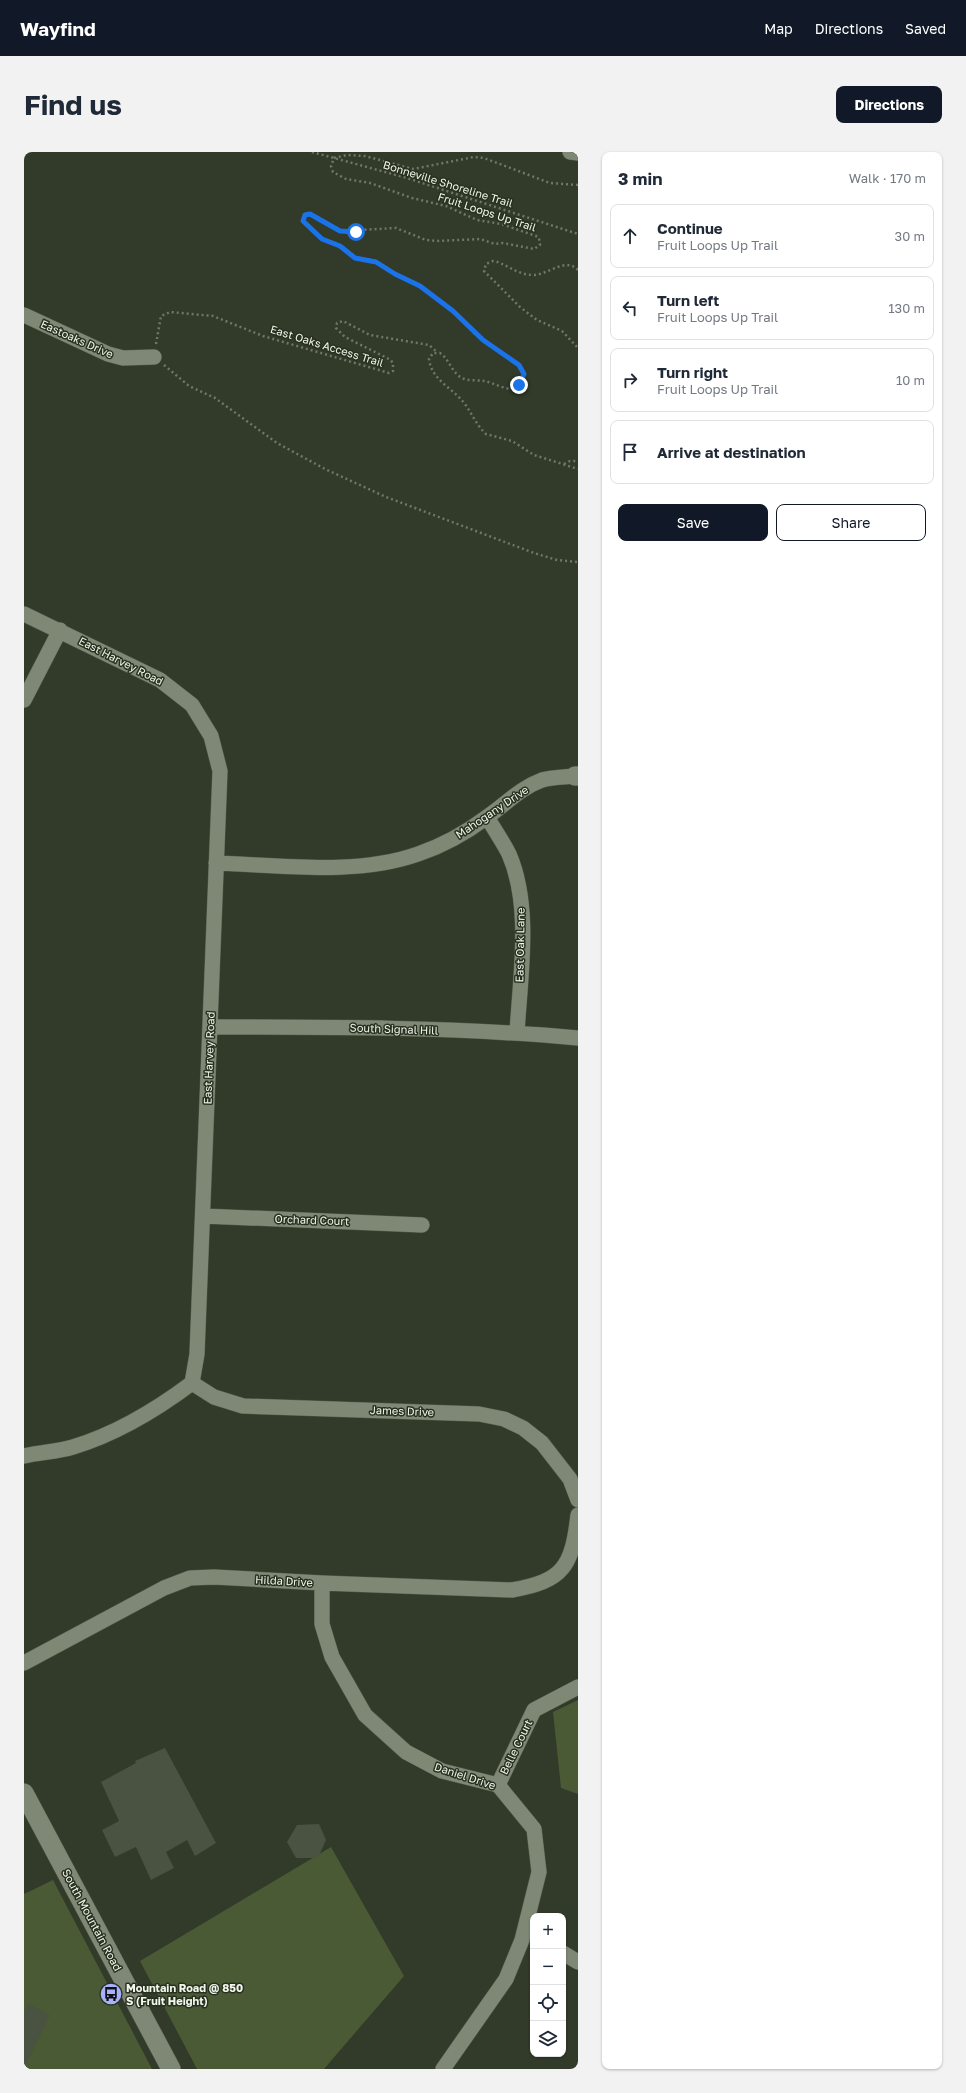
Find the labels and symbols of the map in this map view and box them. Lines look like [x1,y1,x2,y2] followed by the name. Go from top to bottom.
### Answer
[382,158,515,210] street label: Bonneville Shoreline Trail
[436,190,538,234] street label: Fruit Loops Up Trail
[347,223,365,241] route start
[39,317,115,360] street label: Eastoaks Drive
[269,322,386,369] street label: East Oaks Access Trail
[510,376,528,394] route end
[77,634,166,687] street label: East Harvey Road
[453,783,530,841] street label: Mahogany Drive
[512,907,527,983] street label: East Oak Lane
[200,1011,217,1105] street label: East Harvey Road
[350,1020,439,1037] street label: South Signal Hill
[274,1212,350,1227] street label: Orchard Court
[370,1403,434,1418] street label: James Drive
[255,1572,313,1589] street label: Hilda Drive
[497,1717,534,1776] street label: Belle Court
[433,1760,497,1792] street label: Daniel Drive
[60,1867,125,1973] street label: South Mountain Road
[98,1981,124,2007] bus stop icon: Mountain Road @ 850 S (Fruit Height)
[126,1981,243,2007] place label: Mountain Road @ 850 S (Fruit Height)

